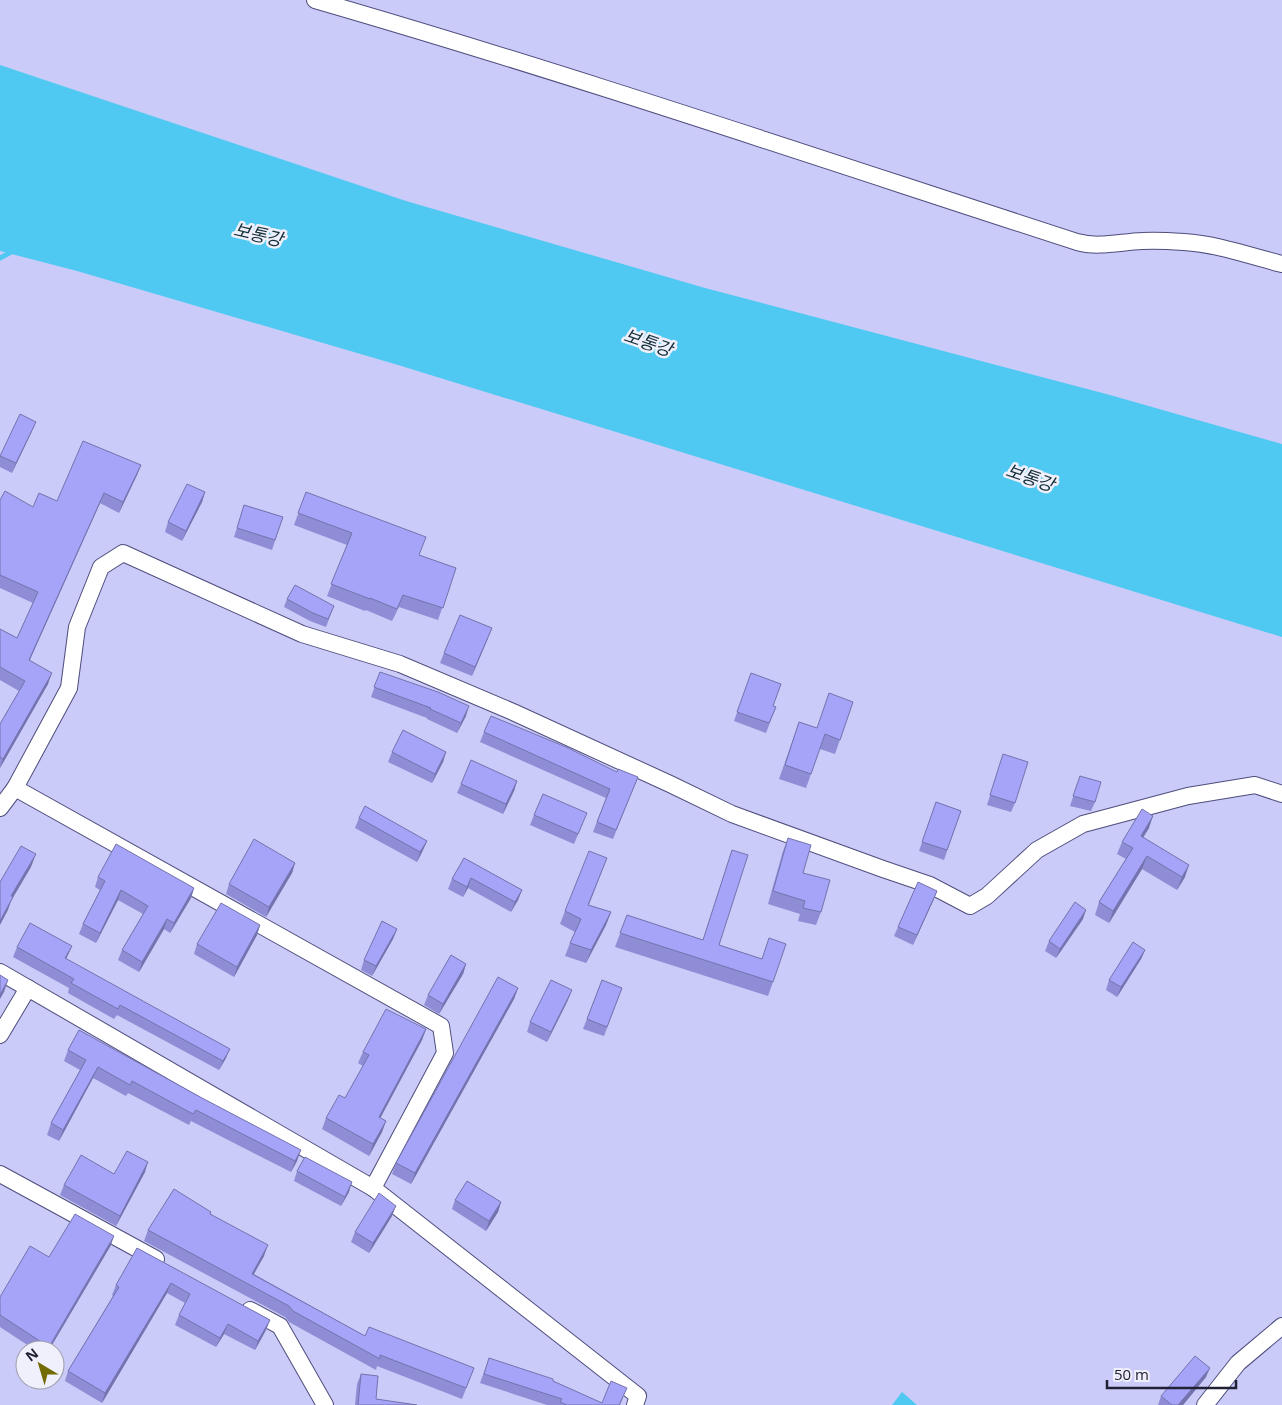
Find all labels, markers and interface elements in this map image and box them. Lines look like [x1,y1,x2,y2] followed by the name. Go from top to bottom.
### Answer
[231,217,288,252] water label: 보통강
[621,323,678,362] water label: 보통강
[1003,458,1060,497] water label: 보통강
[15,1340,65,1390] north arrow
[21,1343,42,1365] text: N
[1107,1358,1236,1390] scale bar
[1114,1364,1149,1384] text: 50 m

